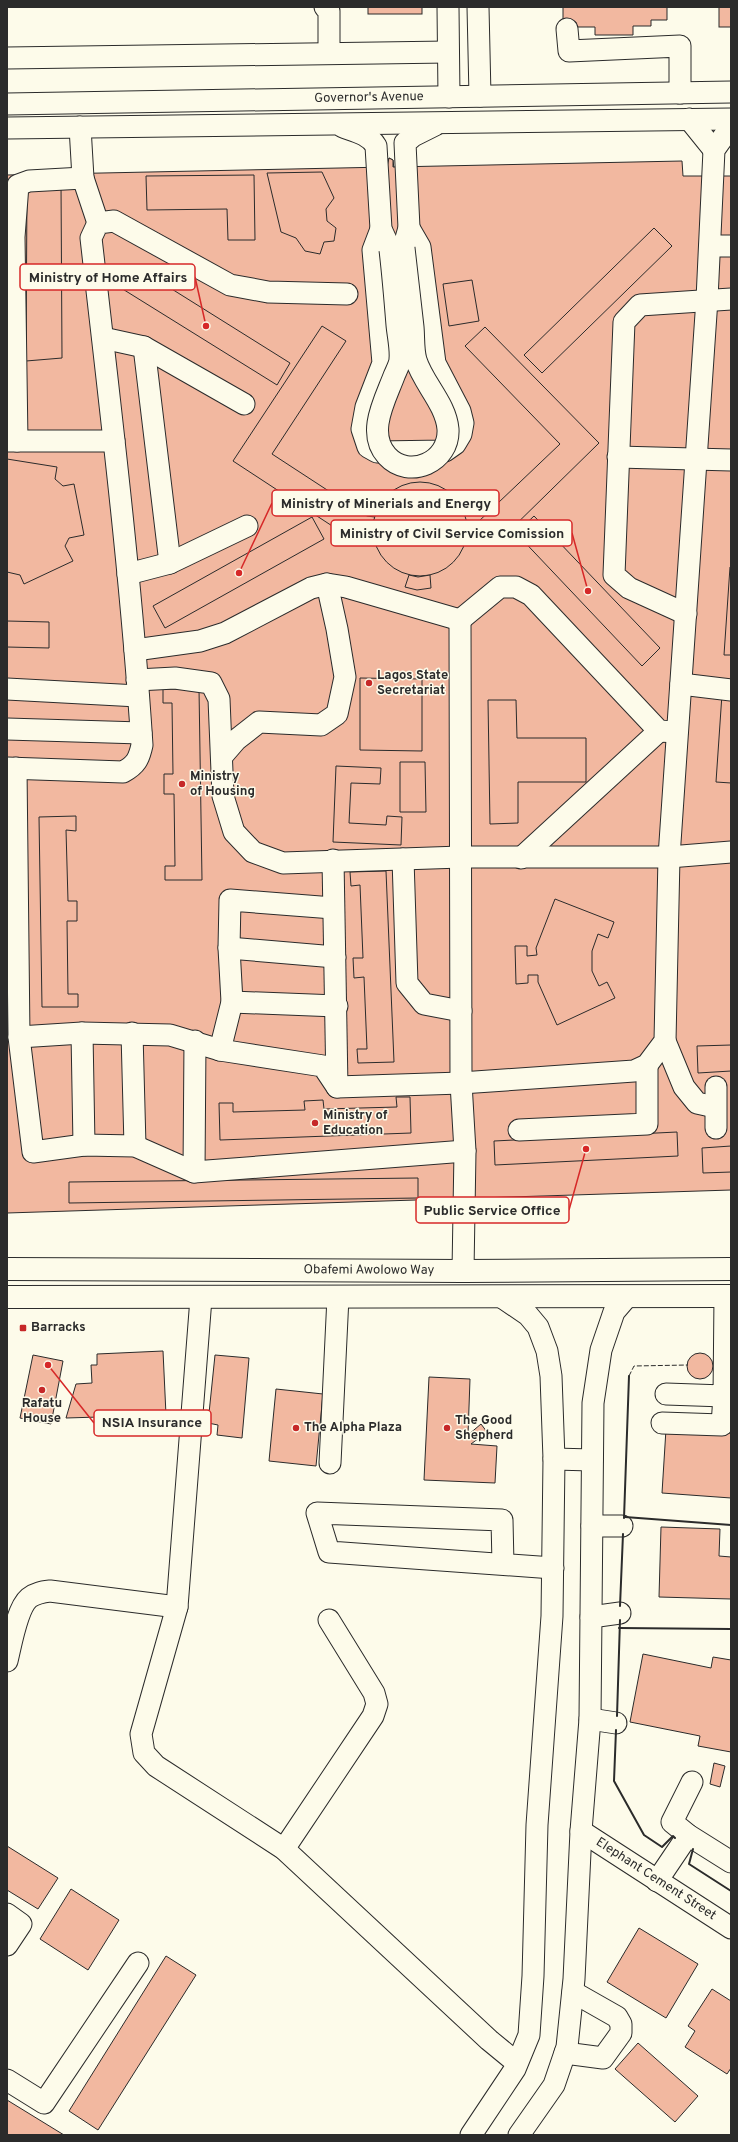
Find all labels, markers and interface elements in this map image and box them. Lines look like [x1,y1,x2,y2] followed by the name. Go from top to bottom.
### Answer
[314,89,424,107] street label: Governor's Avenue
[20,264,195,290] callout: Ministry of Home Affairs
[29,270,187,287] text: Ministry of Home Affairs
[272,490,499,516] callout: Ministry of Minerials and Energy
[281,496,491,513] text: Ministry of Minerials and Energy
[331,520,572,546] callout: Ministry of Civil Service Comission
[340,526,564,543] text: Ministry of Civil Service Comission
[377,668,448,699] place label: Lagos State Secretariat
[364,678,374,688] marker: Lagos State Secretariat
[190,769,255,800] place label: Ministry of Housing
[177,779,187,789] marker: Ministry of Housing
[323,1108,388,1139] place label: Ministry of Education
[310,1118,320,1128] marker: Ministry of Education
[416,1197,569,1223] callout: Public Service Office
[424,1203,561,1220] text: Public Service Office
[304,1262,435,1279] street label: Obafemi Awolowo Way
[31,1320,86,1336] place label: Barracks
[18,1323,28,1333] marker: Barracks
[37,1385,47,1395] marker: Rafatu House
[22,1396,62,1427] place label: Rafatu House
[94,1410,211,1436] callout: NSIA Insurance
[455,1413,513,1444] place label: The Good Shepherd
[102,1415,202,1432] text: NSIA Insurance
[304,1420,402,1436] place label: The Alpha Plaza
[291,1423,301,1433] marker: The Alpha Plaza
[442,1423,452,1433] marker: The Good Shepherd
[593,1835,719,1924] street label: Elephant Cement Street

